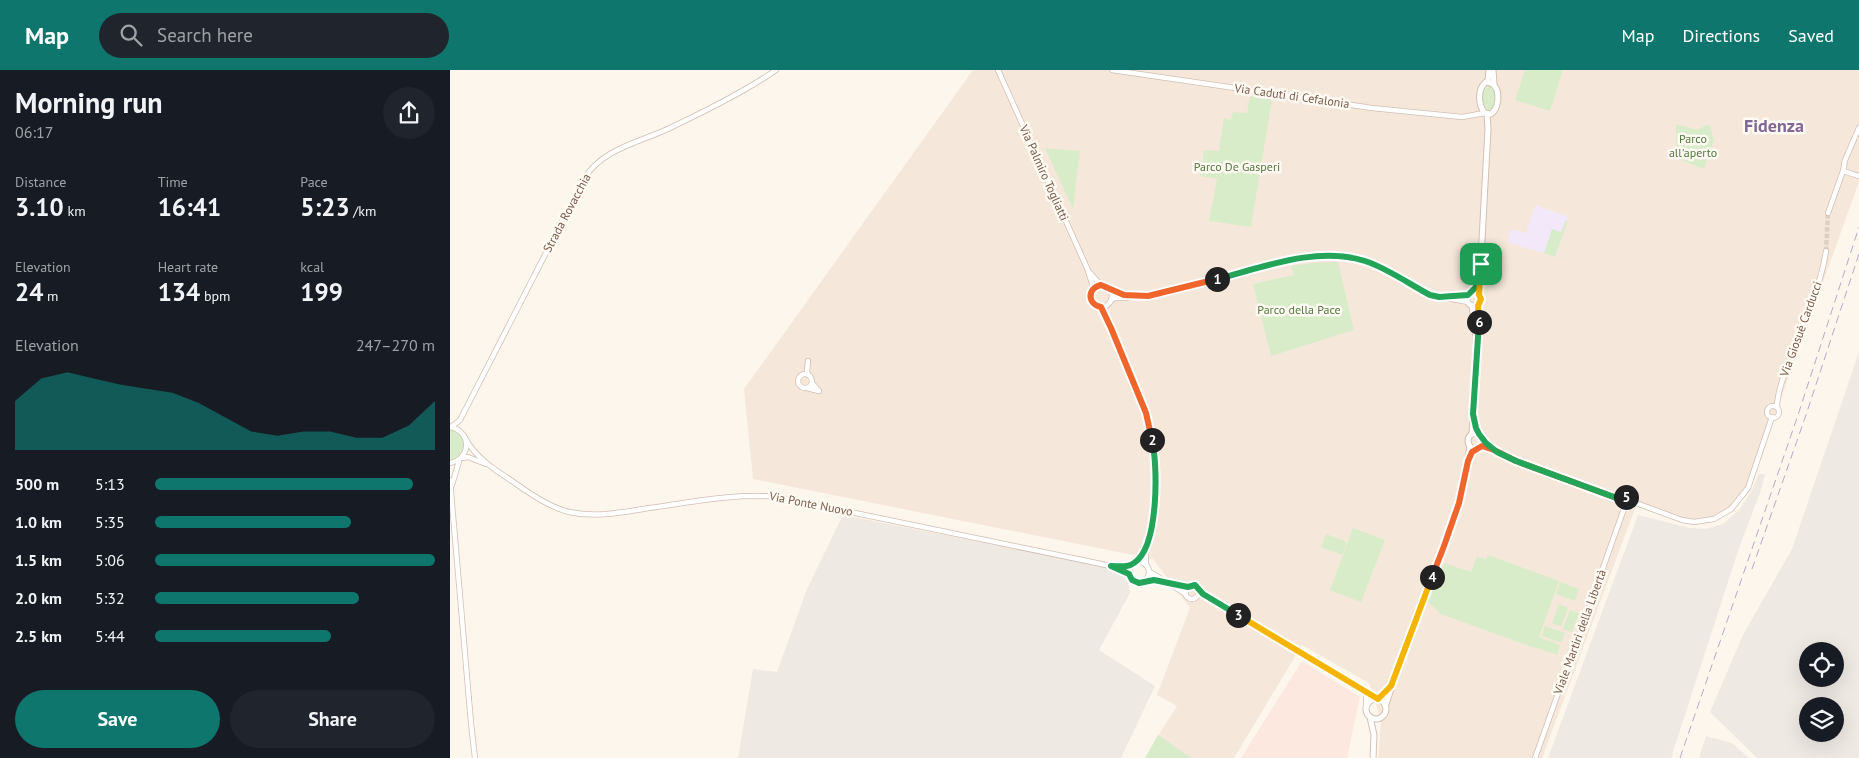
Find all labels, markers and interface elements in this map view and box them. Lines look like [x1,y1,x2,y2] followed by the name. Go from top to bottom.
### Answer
[99,13,449,58] search box
[25,20,69,51] text: Map
[117,21,145,49] icon: search
[157,23,253,47] text: Search here
[1622,24,1654,47] text: Map
[1682,24,1760,47] text: Directions
[1788,24,1834,47] text: Saved
[1233,80,1351,111] street label: Via Caduti di Cefalonia
[15,84,163,121] text: Morning run
[383,87,435,139] button: share
[1744,114,1804,137] district label: Fidenza
[15,122,53,142] text: 06:17
[1016,122,1072,223] street label: Via Palmiro Togliatti
[1669,131,1717,160] park label: Parco all'aperto
[1194,159,1280,174] park label: Parco De Gasperi
[540,171,594,255] street label: Strada Rovacchia
[15,173,66,191] text: Distance
[158,173,188,191] text: Time
[300,173,328,191] text: Pace
[15,191,64,223] text: 3.10
[158,191,221,223] text: 16:41
[300,191,350,223] text: 5:23
[64,202,86,220] text: km
[350,202,376,220] text: /km
[1460,243,1502,285] pin
[1467,250,1495,278] icon: arrive
[15,258,71,276] text: Elevation
[158,258,218,276] text: Heart rate
[300,258,324,276] text: kcal
[1204,266,1230,292] pin: 1
[1214,270,1221,288] text: 1
[15,276,43,308] text: 24
[158,276,200,308] text: 134
[300,276,343,308] text: 199
[1776,279,1825,379] street label: Via Giosuè Carducci
[43,287,58,305] text: m
[200,287,230,305] text: bpm
[1257,302,1341,317] park label: Parco della Pace
[1466,310,1492,334] pin: 6
[1476,313,1483,331] text: 6
[15,335,79,355] text: Elevation
[356,335,435,355] text: 247–270 m
[1140,428,1164,452] pin: 2
[1149,431,1156,449] text: 2
[15,474,59,494] text: 500 m
[95,474,125,494] text: 5:13
[1614,484,1638,510] pin: 5
[767,488,854,519] street label: Via Ponte Nuovo
[1623,488,1630,506] text: 5
[15,512,62,532] text: 1.0 km
[95,512,125,532] text: 5:35
[15,550,62,570] text: 1.5 km
[95,550,125,570] text: 5:06
[1420,564,1444,590] pin: 4
[1550,567,1609,697] street label: Viale Martiri della Libertà
[1429,568,1436,586] text: 4
[15,588,62,608] text: 2.0 km
[95,588,125,608] text: 5:32
[1226,602,1250,628] pin: 3
[1235,606,1242,624] text: 3
[15,626,62,646] text: 2.5 km
[95,626,125,646] text: 5:44
[1799,642,1844,742] map controls
[1799,642,1844,687] button: locate
[15,690,220,748] button: Save
[230,690,435,748] button: Share
[1799,697,1844,742] button: layers

